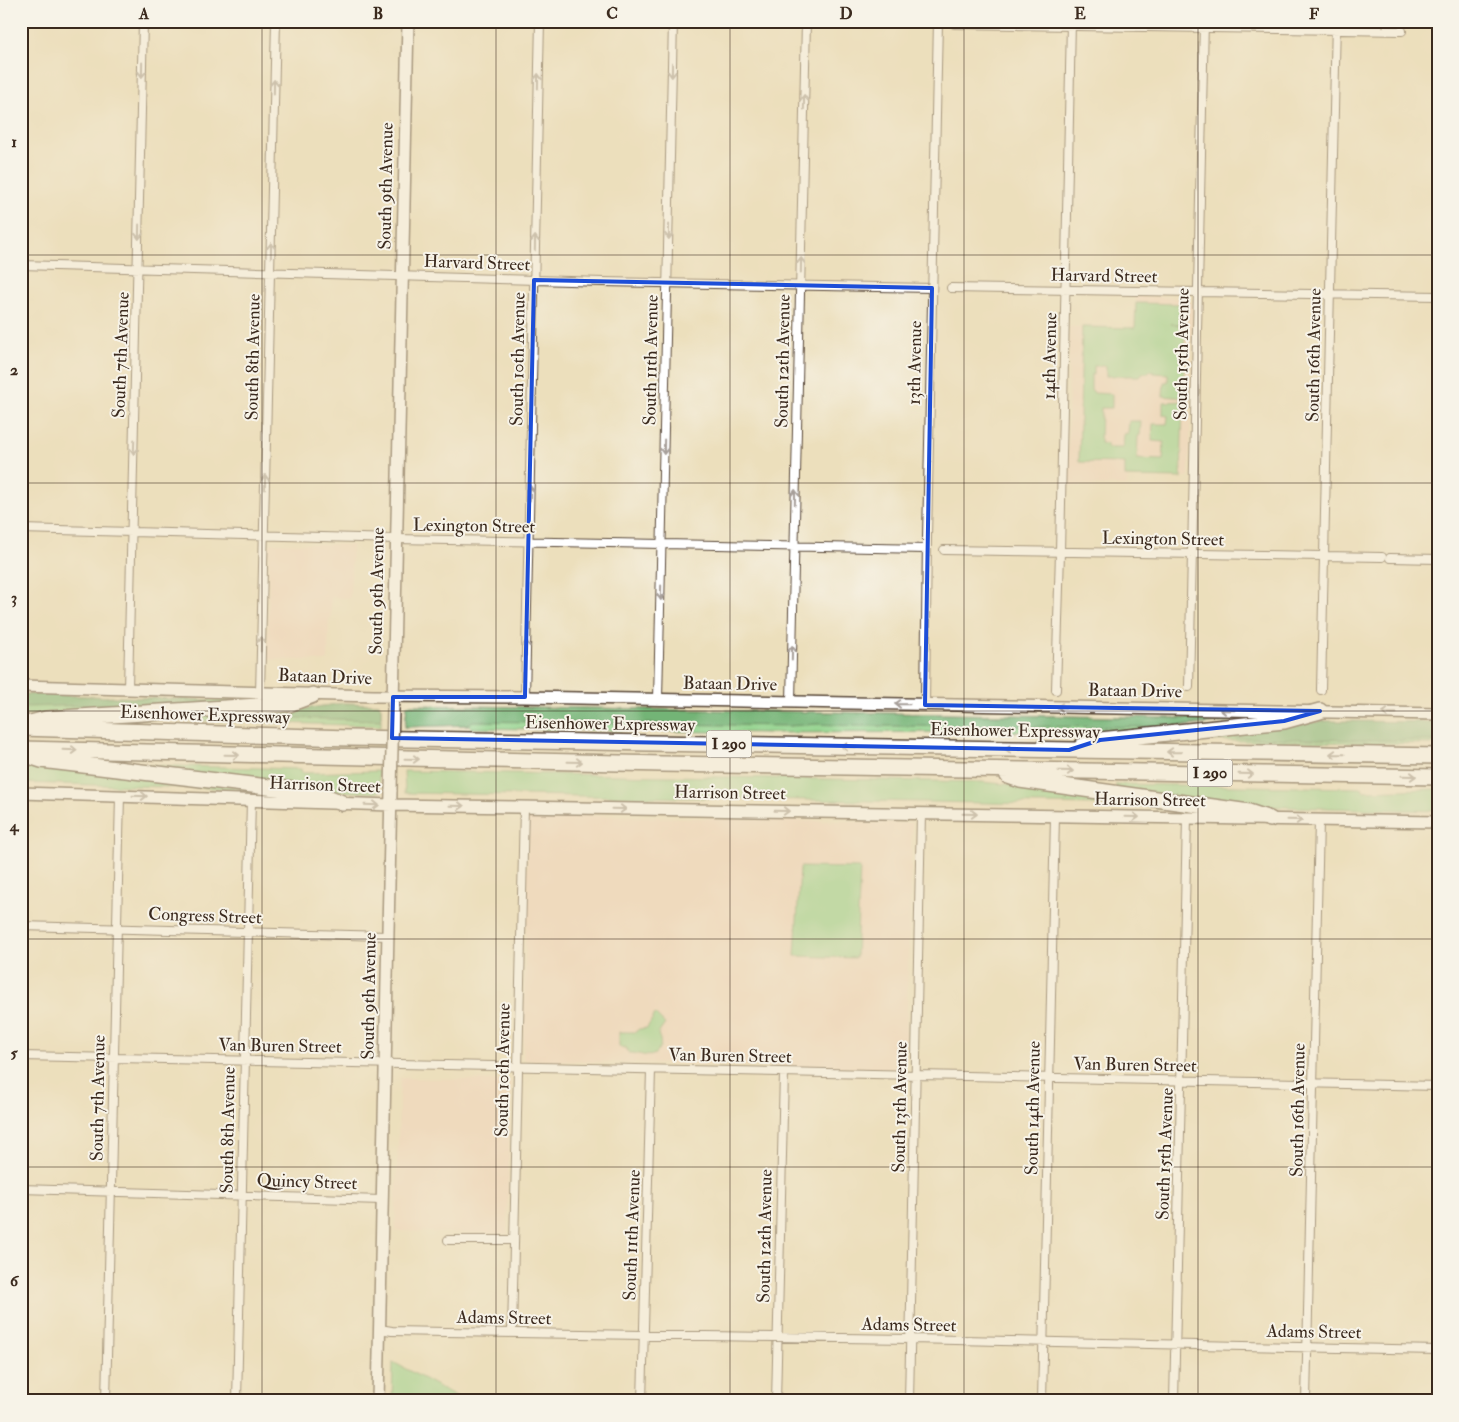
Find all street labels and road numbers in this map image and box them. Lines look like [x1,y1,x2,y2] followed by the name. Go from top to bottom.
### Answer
[373,122,399,250] street label: South 9th Avenue
[423,250,531,276] street label: Harvard Street
[1050,264,1158,288] street label: Harvard Street
[1169,287,1195,420] street label: South 15th Avenue
[1301,288,1327,422] street label: South 16th Avenue
[107,291,135,419] street label: South 7th Avenue
[505,291,531,426] street label: South 10th Avenue
[240,293,266,421] street label: South 8th Avenue
[770,293,796,428] street label: South 12th Avenue
[638,294,664,426] street label: South 11th Avenue
[1038,312,1062,400] street label: 14th Avenue
[903,320,927,405] street label: 13th Avenue
[413,513,536,539] street label: Lexington Street
[1102,526,1225,552] street label: Lexington Street
[364,527,390,655] street label: South 9th Avenue
[278,664,373,690] street label: Bataan Drive
[683,672,778,696] street label: Bataan Drive
[1088,679,1183,703] street label: Bataan Drive
[119,701,292,730] street label: Eisenhower Expressway
[525,711,696,737] street label: Eisenhower Expressway
[930,718,1101,744] street label: Eisenhower Expressway
[706,731,752,758] road number: I 290
[1188,760,1232,786] road number: I 290
[269,772,381,798] street label: Harrison Street
[674,781,786,805] street label: Harrison Street
[1094,788,1206,812] street label: Harrison Street
[148,903,262,929] street label: Congress Street
[356,932,382,1060] street label: South 9th Avenue
[490,1002,516,1137] street label: South 10th Avenue
[218,1033,342,1059] street label: Van Buren Street
[85,1034,111,1161] street label: South 7th Avenue
[1020,1040,1046,1175] street label: South 14th Avenue
[887,1041,913,1173] street label: South 13th Avenue
[668,1043,792,1069] street label: Van Buren Street
[1285,1043,1311,1177] street label: South 16th Avenue
[1073,1052,1197,1078] street label: Van Buren Street
[215,1066,241,1194] street label: South 8th Avenue
[1151,1087,1179,1221] street label: South 15th Avenue
[752,1168,778,1303] street label: South 12th Avenue
[256,1169,358,1195] street label: Quincy Street
[618,1169,646,1301] street label: South 11th Avenue
[455,1306,552,1330] street label: Adams Street
[860,1313,957,1337] street label: Adams Street
[1265,1320,1362,1344] street label: Adams Street

